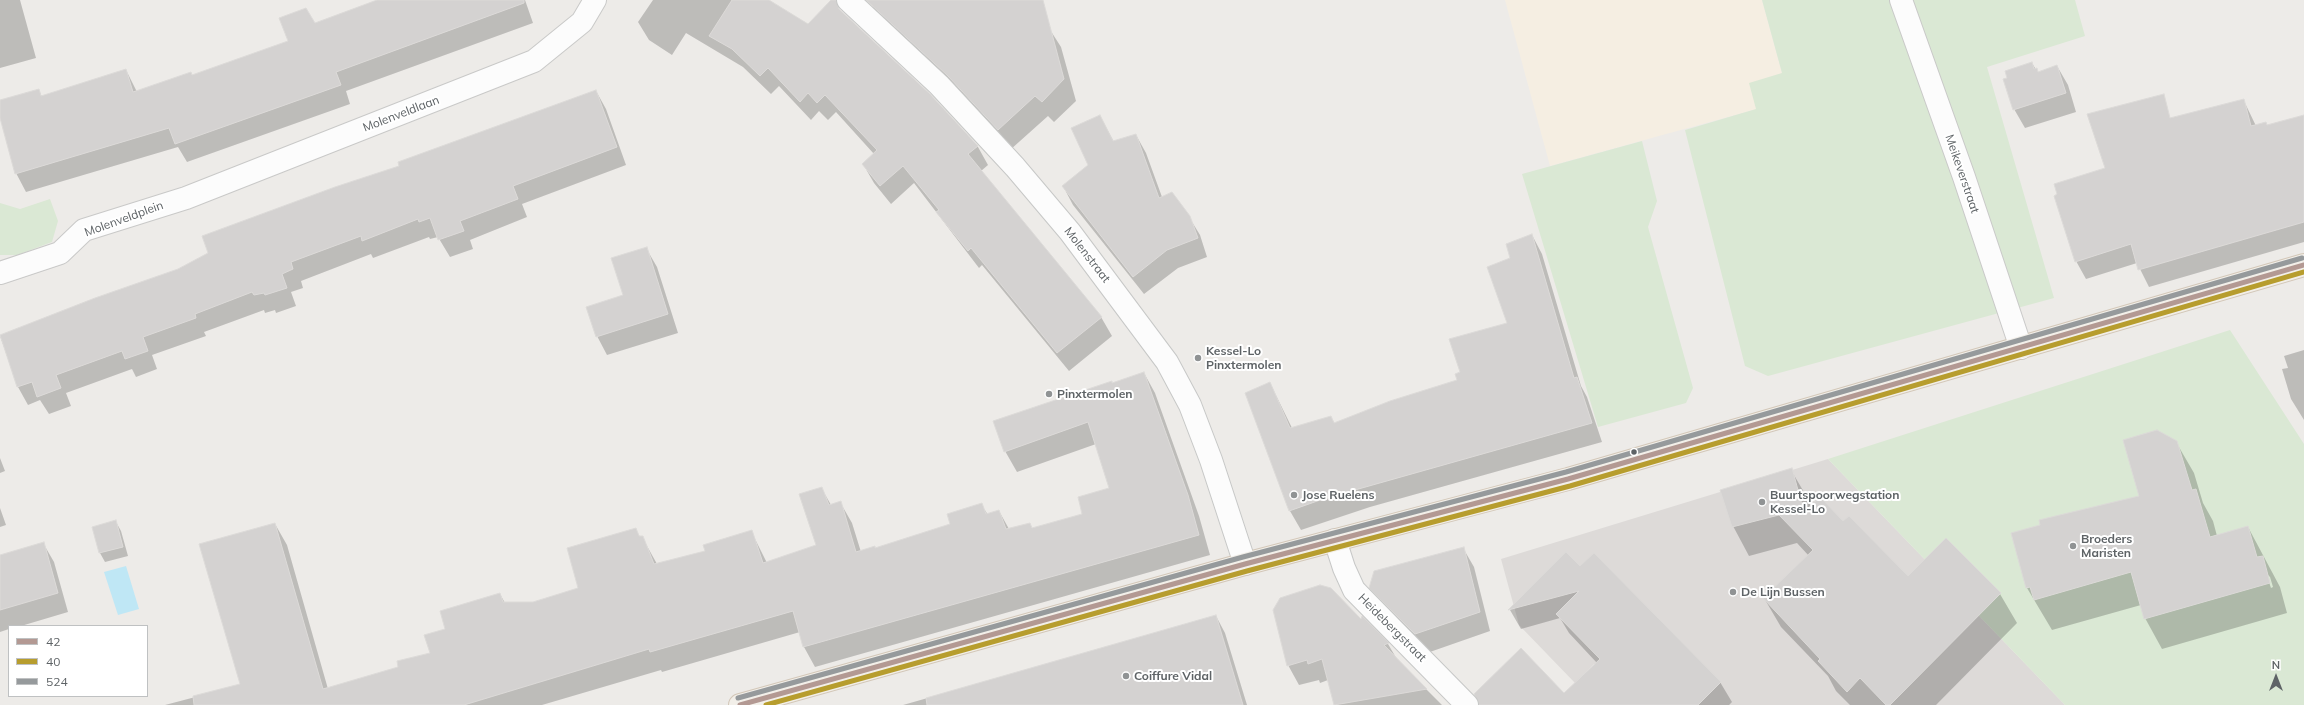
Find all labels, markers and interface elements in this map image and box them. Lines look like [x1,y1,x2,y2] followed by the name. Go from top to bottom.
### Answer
[361,93,441,135] street label: Molenveldlaan
[1942,133,1982,215] street label: Meikeverstraat
[83,198,165,240] street label: Molenveldplein
[1061,224,1113,286] street label: Molenstraat
[1206,344,1282,372] place label: Kessel-Lo Pinxtermolen
[1193,353,1203,363] marker: Kessel-Lo Pinxtermolen
[1057,387,1133,401] place label: Pinxtermolen
[1044,389,1054,399] marker: Pinxtermolen
[1629,447,1639,457] unlabelled marker
[1302,488,1374,502] place label: Jose Ruelens
[1770,488,1899,516] place label: Buurtspoorwegstation Kessel-Lo
[1289,490,1299,500] marker: Jose Ruelens
[1757,497,1767,507] marker: Buurtspoorwegstation Kessel-Lo
[2081,532,2132,560] place label: Broeders Maristen
[2068,541,2078,551] marker: Broeders Maristen
[1741,585,1825,599] place label: De Lijn Bussen
[1728,587,1738,597] marker: De Lijn Bussen
[1355,591,1429,665] street label: Heidebergstraat
[8,625,148,697] legend
[46,634,60,649] text: 42
[46,654,60,669] text: 40
[2256,657,2296,697] north arrow
[2272,658,2280,672] text: N
[1134,669,1212,683] place label: Coiffure Vidal
[1121,671,1131,681] marker: Coiffure Vidal
[46,674,68,689] text: 524

